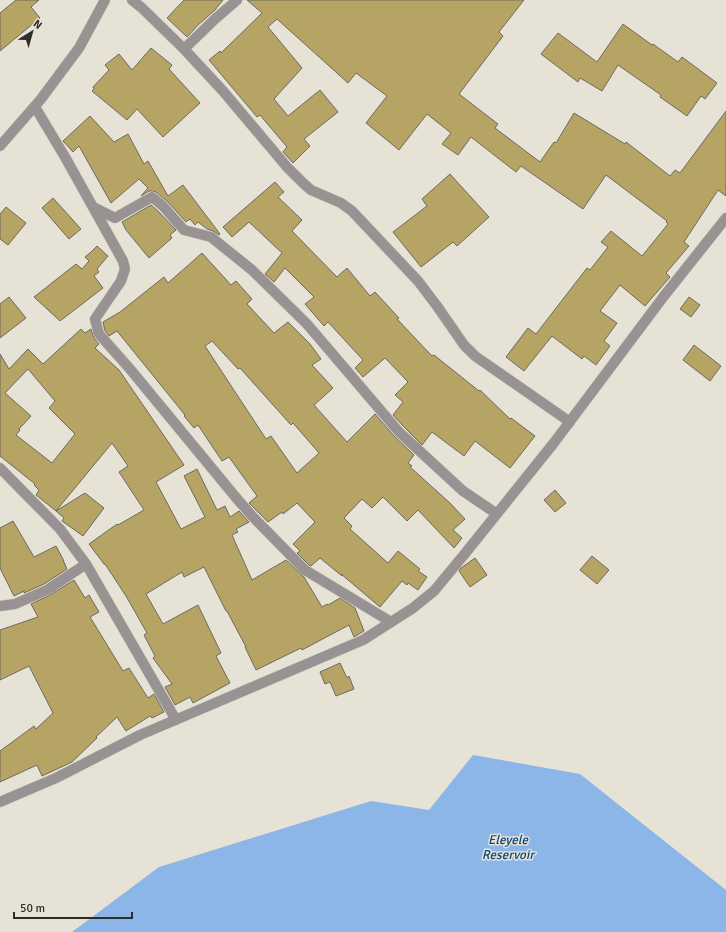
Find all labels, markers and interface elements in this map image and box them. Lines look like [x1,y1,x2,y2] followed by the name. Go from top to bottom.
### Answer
[12,12,52,52] north arrow
[31,17,45,32] text: N
[482,832,536,863] water label: Eleyele Reservoir
[14,894,132,920] scale bar
[20,901,45,916] text: 50 m

